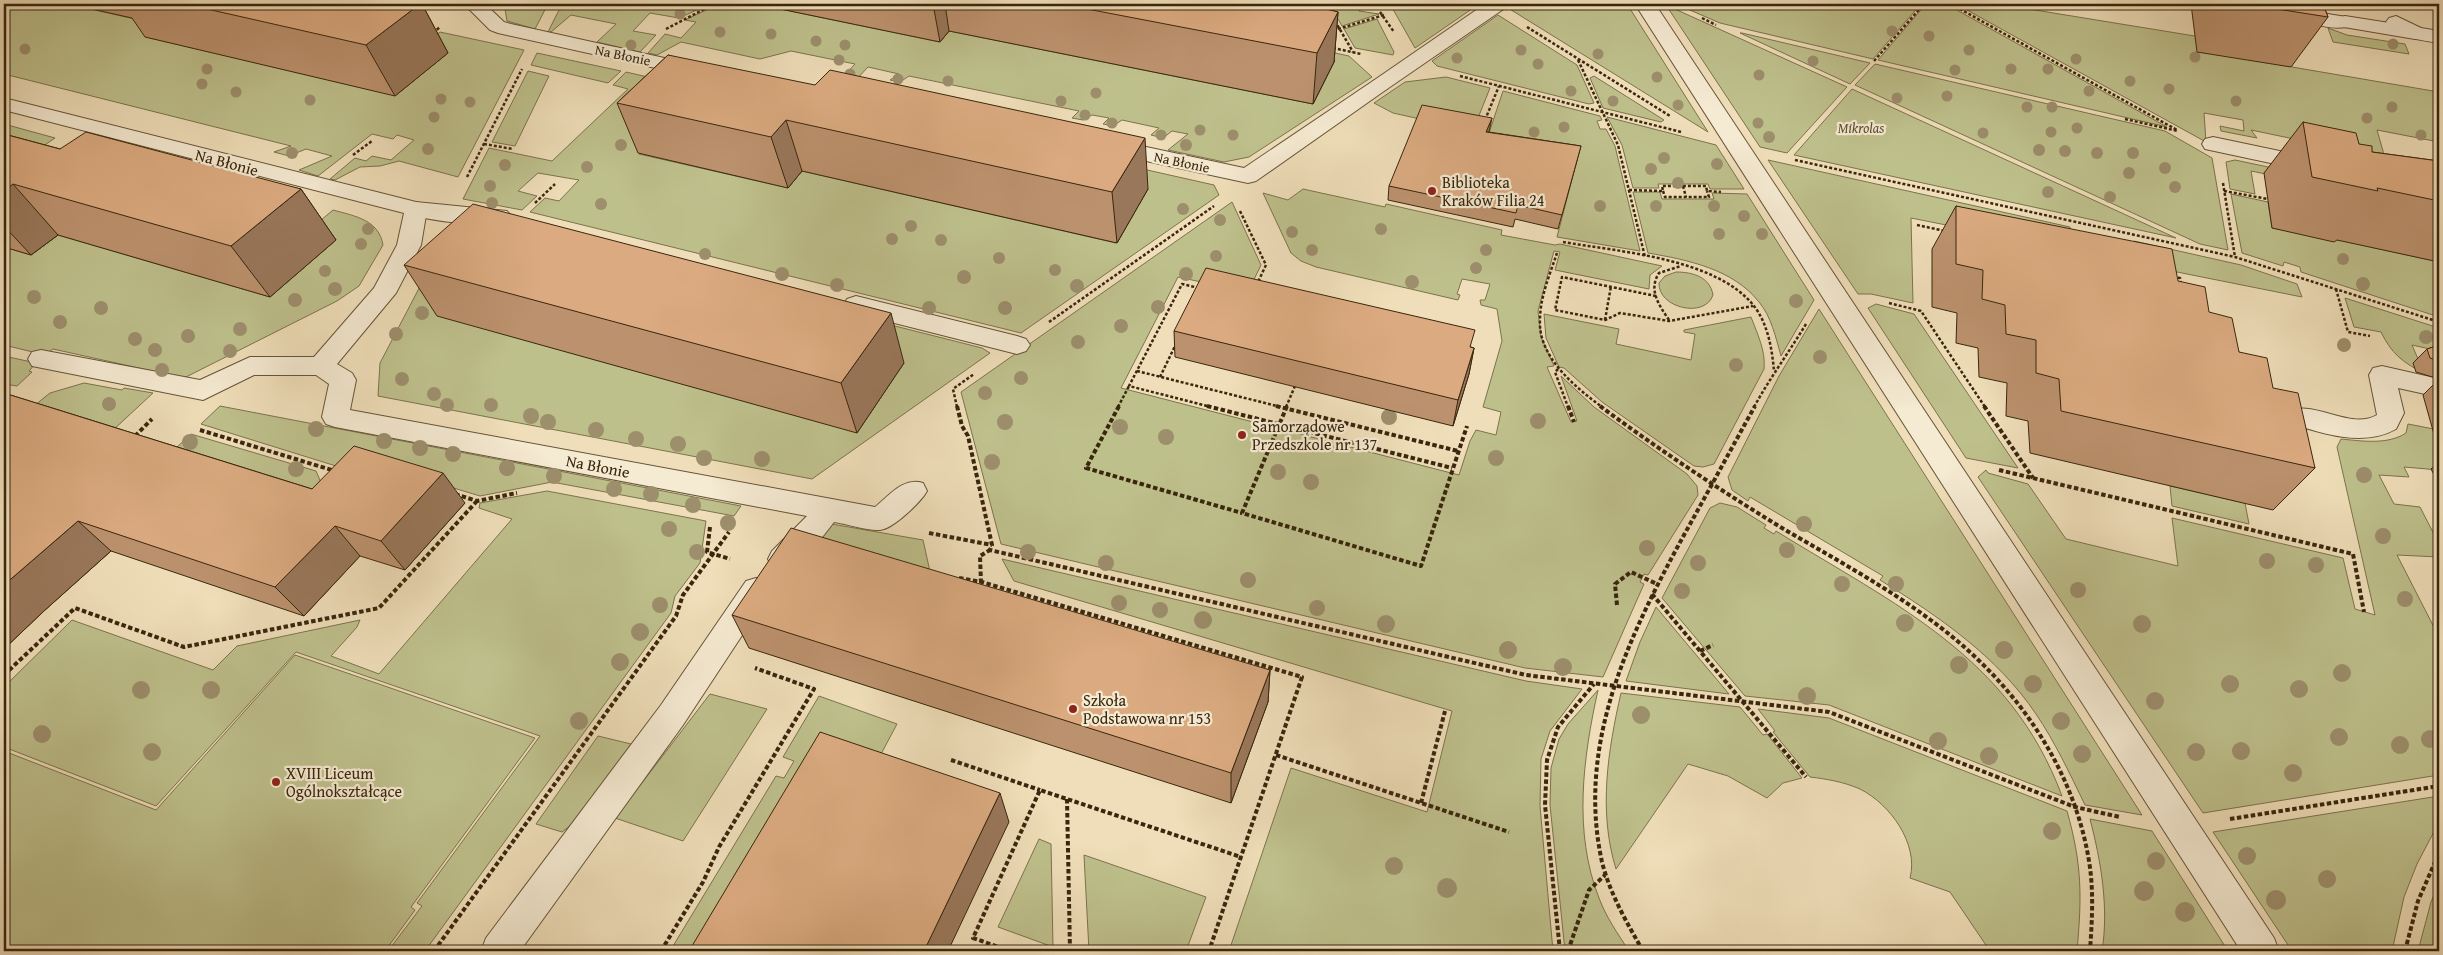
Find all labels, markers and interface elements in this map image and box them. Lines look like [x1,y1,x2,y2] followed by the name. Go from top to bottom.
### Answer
[593,39,653,71] street label: Na Błonie
[1838,118,1884,138] park label: Mikrolas
[193,142,261,182] street label: Na Błonie
[1152,146,1212,178] street label: Na Błonie
[1442,170,1545,212] place label: Biblioteka Kraków Filia 24
[1426,185,1438,197] marker: Biblioteka Kraków Filia 24
[1252,414,1378,456] place label: Samorządowe Przedszkole nr 137
[1236,429,1248,441] marker: Samorządowe Przedszkole nr 137
[564,448,632,484] street label: Na Błonie
[1083,688,1211,730] place label: Szkoła Podstawowa nr 153
[1067,703,1079,715] marker: Szkoła Podstawowa nr 153
[286,761,402,803] place label: XVIII Liceum Ogólnokształcące
[270,776,282,788] marker: XVIII Liceum Ogólnokształcące

